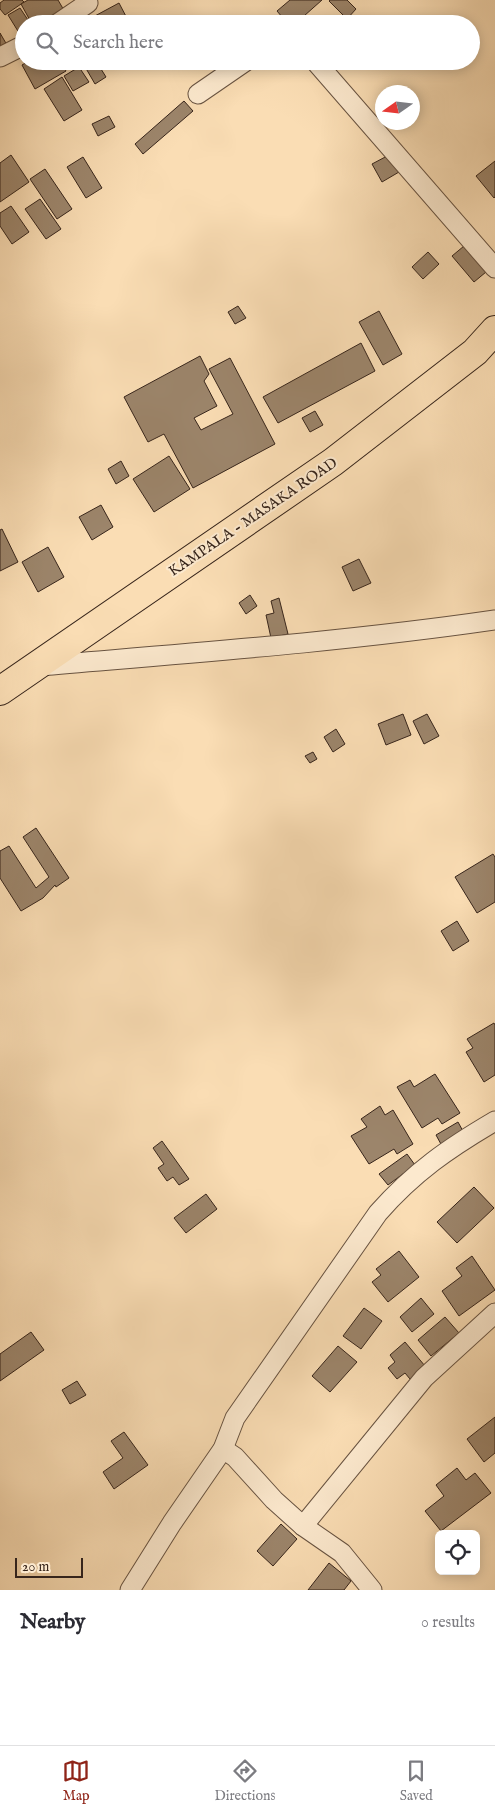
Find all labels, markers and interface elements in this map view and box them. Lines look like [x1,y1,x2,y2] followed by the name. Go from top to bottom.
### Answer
[15,15,480,70] search box
[33,29,61,57] icon: search
[73,31,164,55] text: Search here
[375,85,420,130] north arrow
[165,453,341,581] street label: KAMPALA - MASAKA ROAD
[435,1530,480,1575] map controls
[435,1530,480,1575] button: locate
[15,1555,82,1578] scale bar
[22,1558,49,1576] text: 20 m
[20,1609,85,1636] text: Nearby
[421,1613,475,1633] text: 0 results
[62,1757,90,1805] tab: Map
[214,1757,275,1805] tab: Directions
[400,1757,433,1805] tab: Saved

